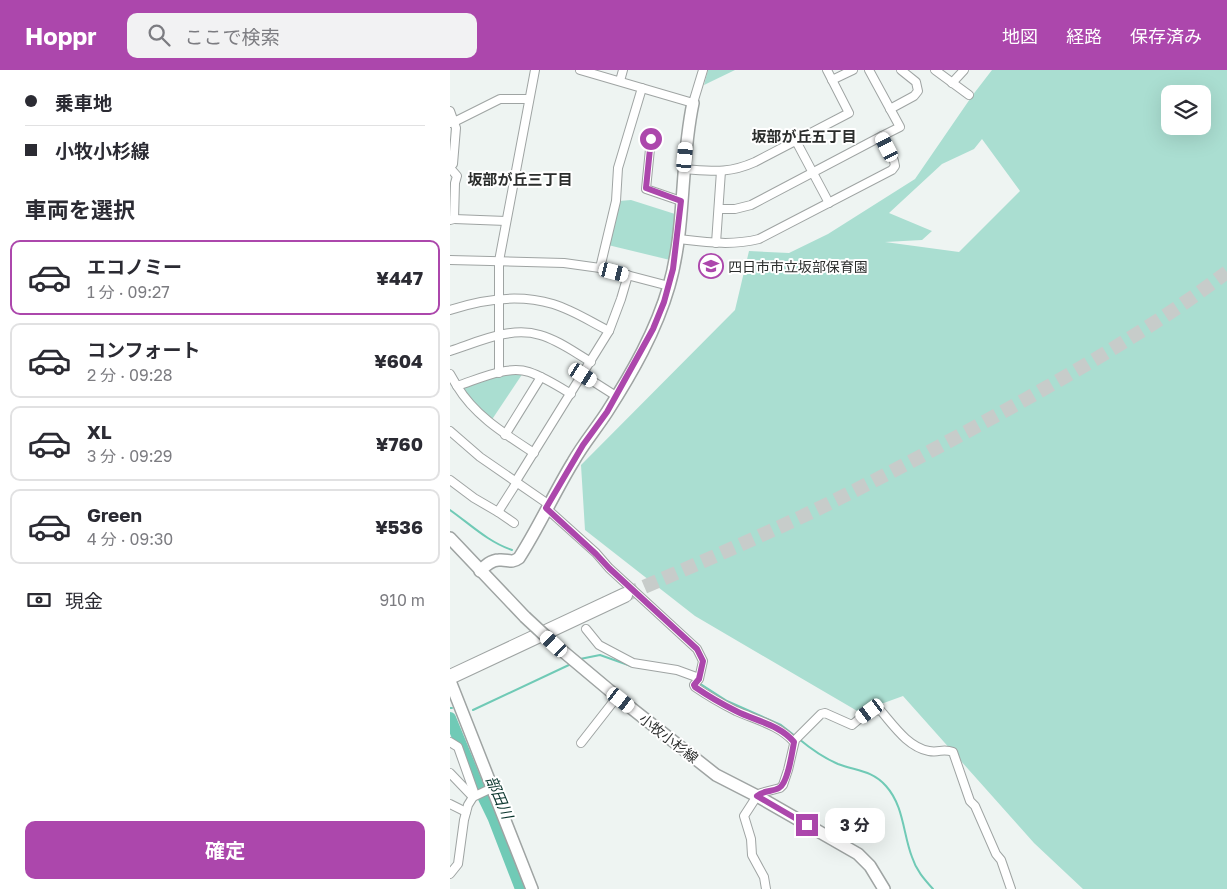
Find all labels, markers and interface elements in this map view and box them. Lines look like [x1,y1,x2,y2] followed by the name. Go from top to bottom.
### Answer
[127,13,477,58] search box
[25,21,97,50] text: Hoppr
[145,21,173,49] icon: search
[185,25,280,48] text: ここで検索
[1002,25,1038,47] text: 地図
[1066,25,1102,47] text: 経路
[1130,25,1202,47] text: 保存済み
[1161,85,1211,135] map controls
[1161,85,1211,135] button: layers
[55,91,112,114] text: 乗車地
[751,127,857,145] district label: 坂部が丘五丁目
[640,128,662,150] route start
[873,130,900,164] car
[55,139,150,162] text: 小牧小杉線
[676,141,693,173] car
[467,170,573,188] district label: 坂部が丘三丁目
[25,196,135,223] text: 車両を選択
[698,253,724,279] school or university icon: 四日市市立坂部保育園
[27,255,72,300] icon: car
[87,255,182,278] text: エコノミー
[728,258,868,275] place label: 四日市市立坂部保育園
[597,261,630,283] car
[376,266,423,289] text: ¥447
[87,282,170,302] text: 1 分 · 09:27
[27,338,72,383] icon: car
[87,338,200,361] text: コンフォート
[374,349,423,372] text: ¥604
[566,361,599,389] car
[87,365,173,385] text: 2 分 · 09:28
[87,420,112,443] text: XL
[27,421,72,466] icon: car
[376,432,423,455] text: ¥760
[87,446,173,466] text: 3 分 · 09:29
[87,503,142,526] text: Green
[27,504,72,549] icon: car
[375,515,423,538] text: ¥536
[87,529,173,549] text: 4 分 · 09:30
[25,586,53,614] icon: cash
[65,589,103,612] text: 現金
[379,590,425,610] text: 910 m
[537,628,570,660] car
[604,685,637,715] car
[853,696,886,726] car
[636,710,702,766] street label: 小牧小杉線
[483,773,518,823] water label: 部田川
[824,808,884,842] callout: 3 分
[796,814,818,836] route end
[840,815,870,835] text: 3 分
[25,821,425,879] button: 確定

